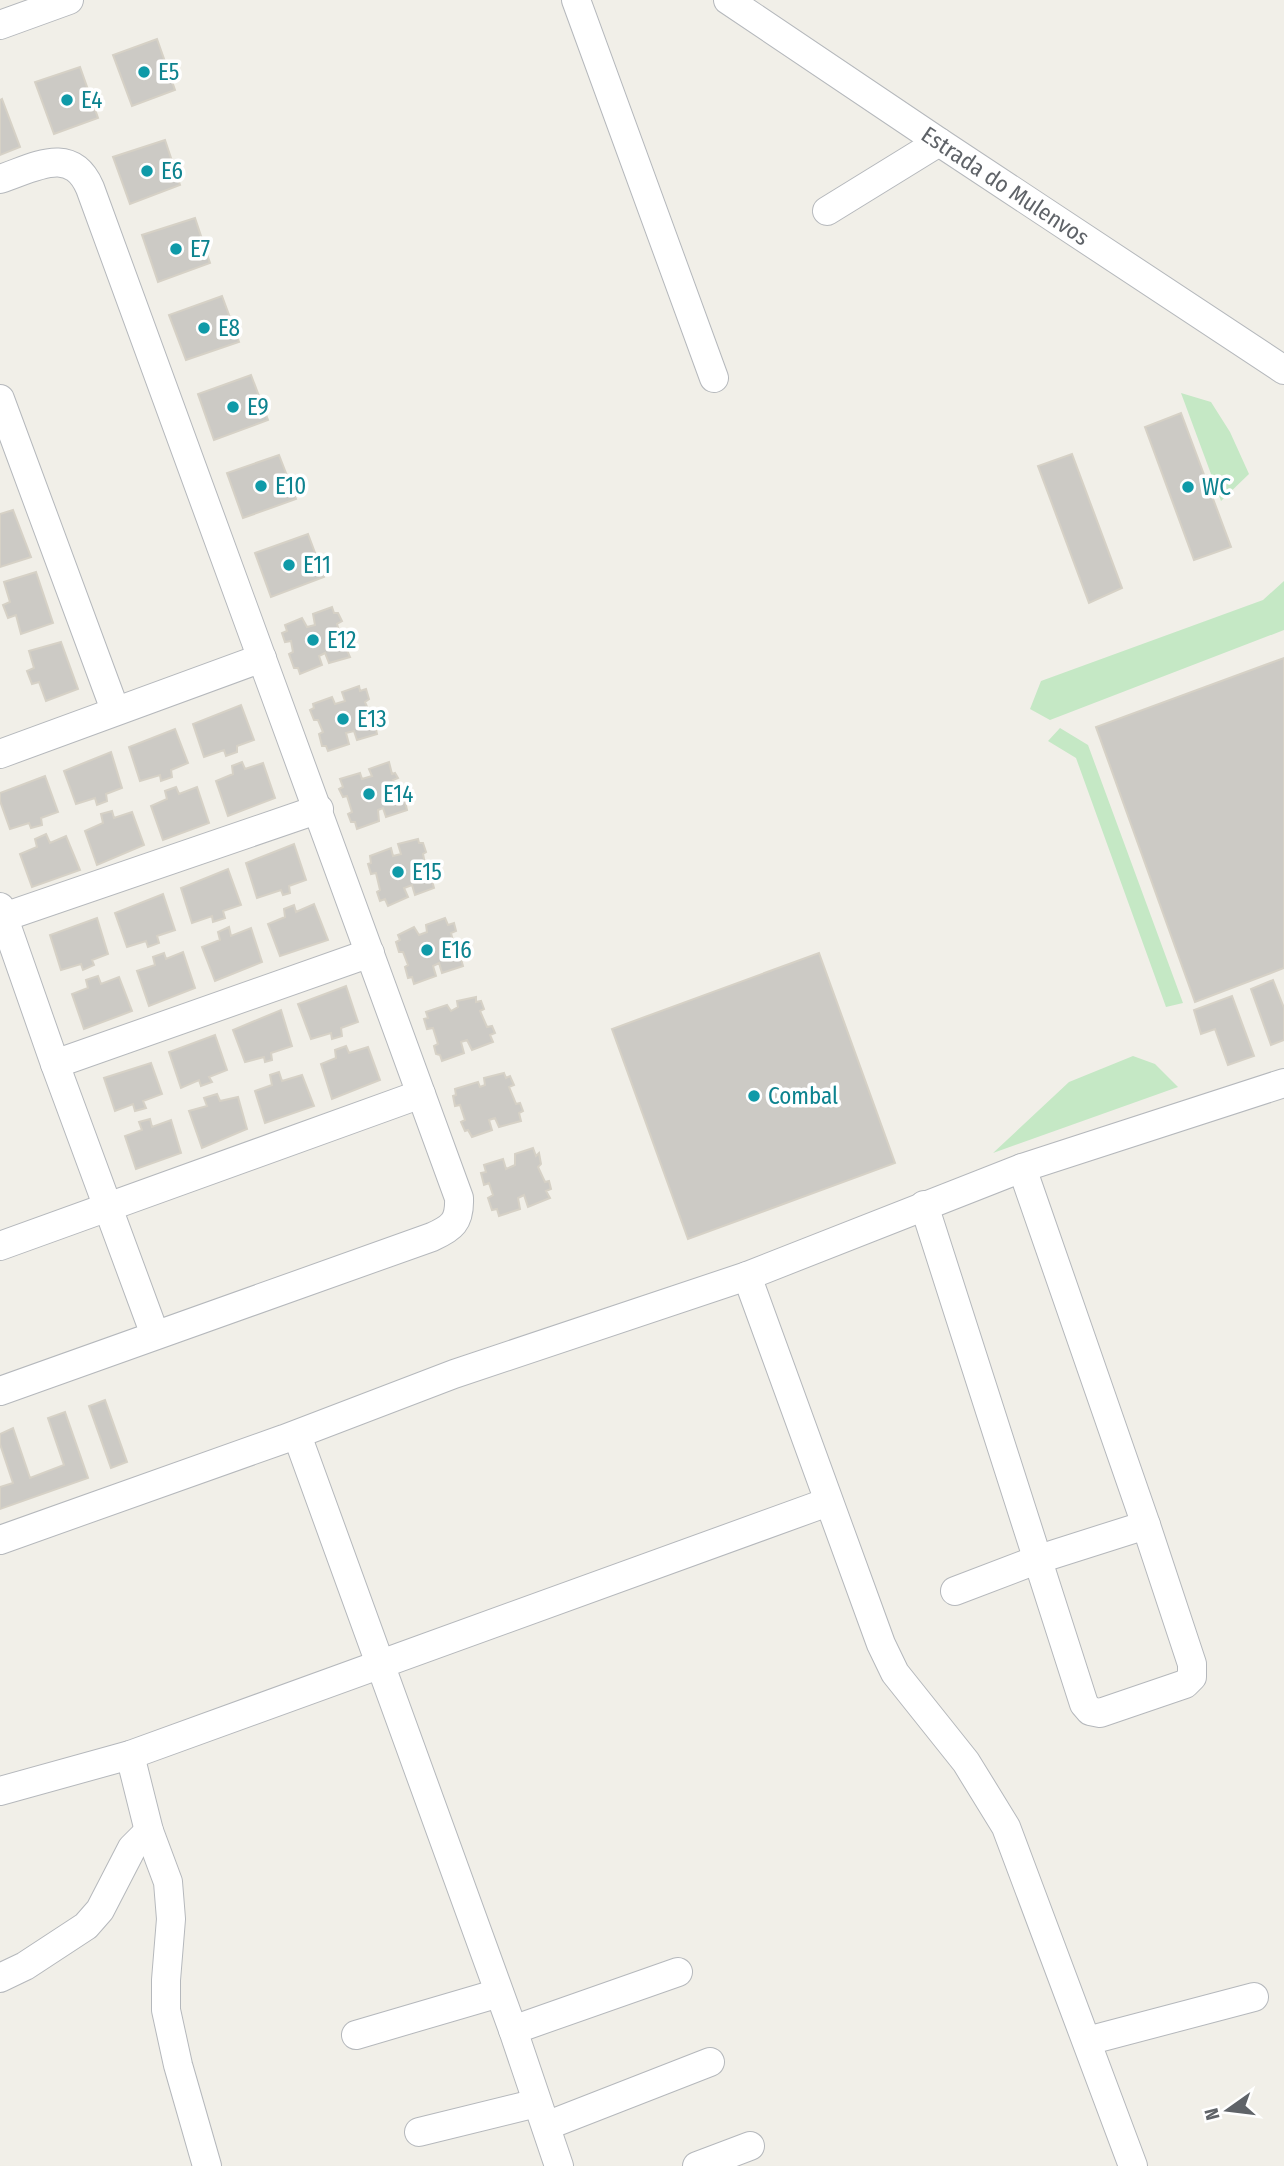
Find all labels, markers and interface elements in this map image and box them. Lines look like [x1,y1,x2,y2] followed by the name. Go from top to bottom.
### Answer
[158,58,179,86] place label: E5
[136,64,152,80] marker: E5
[81,86,102,114] place label: E4
[59,92,75,108] marker: E4
[916,120,1095,252] street label: Estrada do Mulenvos
[161,157,183,185] place label: E6
[139,163,155,179] marker: E6
[190,235,210,263] place label: E7
[168,241,184,257] marker: E7
[218,314,240,342] place label: E8
[196,320,212,336] marker: E8
[247,393,269,421] place label: E9
[225,399,241,415] marker: E9
[275,472,306,500] place label: E10
[1202,473,1231,501] place label: WC
[253,478,269,494] marker: E10
[1180,479,1196,495] marker: WC
[303,551,331,579] place label: E11
[281,557,297,573] marker: E11
[327,626,356,654] place label: E12
[305,632,321,648] marker: E12
[357,705,387,733] place label: E13
[335,711,351,727] marker: E13
[383,780,413,808] place label: E14
[361,786,377,802] marker: E14
[412,858,442,886] place label: E15
[390,864,406,880] marker: E15
[441,936,472,964] place label: E16
[419,942,435,958] marker: E16
[768,1082,838,1110] place label: Combal
[746,1088,762,1104] marker: Combal
[1193,2075,1263,2145] north arrow
[1199,2106,1225,2122] text: N

